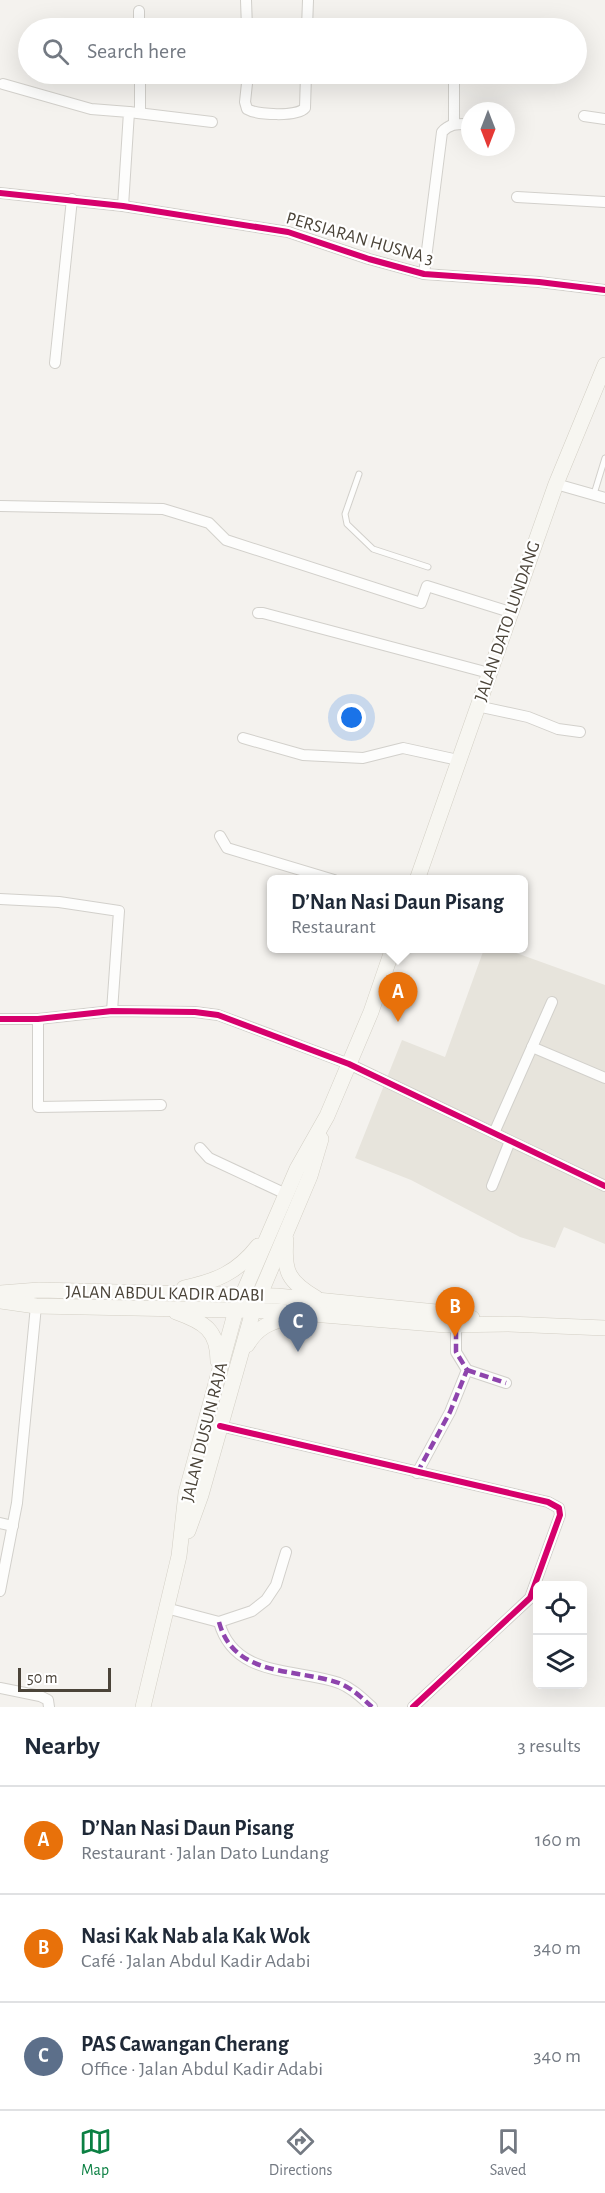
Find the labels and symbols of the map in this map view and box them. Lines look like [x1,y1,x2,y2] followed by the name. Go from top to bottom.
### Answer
[461,102,515,156] north arrow
[284,209,436,269] street label: PERSIARAN HUSNA 3
[472,539,544,704] street label: JALAN DATO LUNDANG
[337,703,366,732] your location
[378,972,418,1022] pin: A
[65,1283,265,1305] street label: JALAN ABDUL KADIR ADABI
[436,1288,474,1337] pin: B
[278,1302,318,1352] pin: C
[179,1360,231,1504] street label: JALAN DUSUN RAJA
[18,1665,111,1692] scale bar

